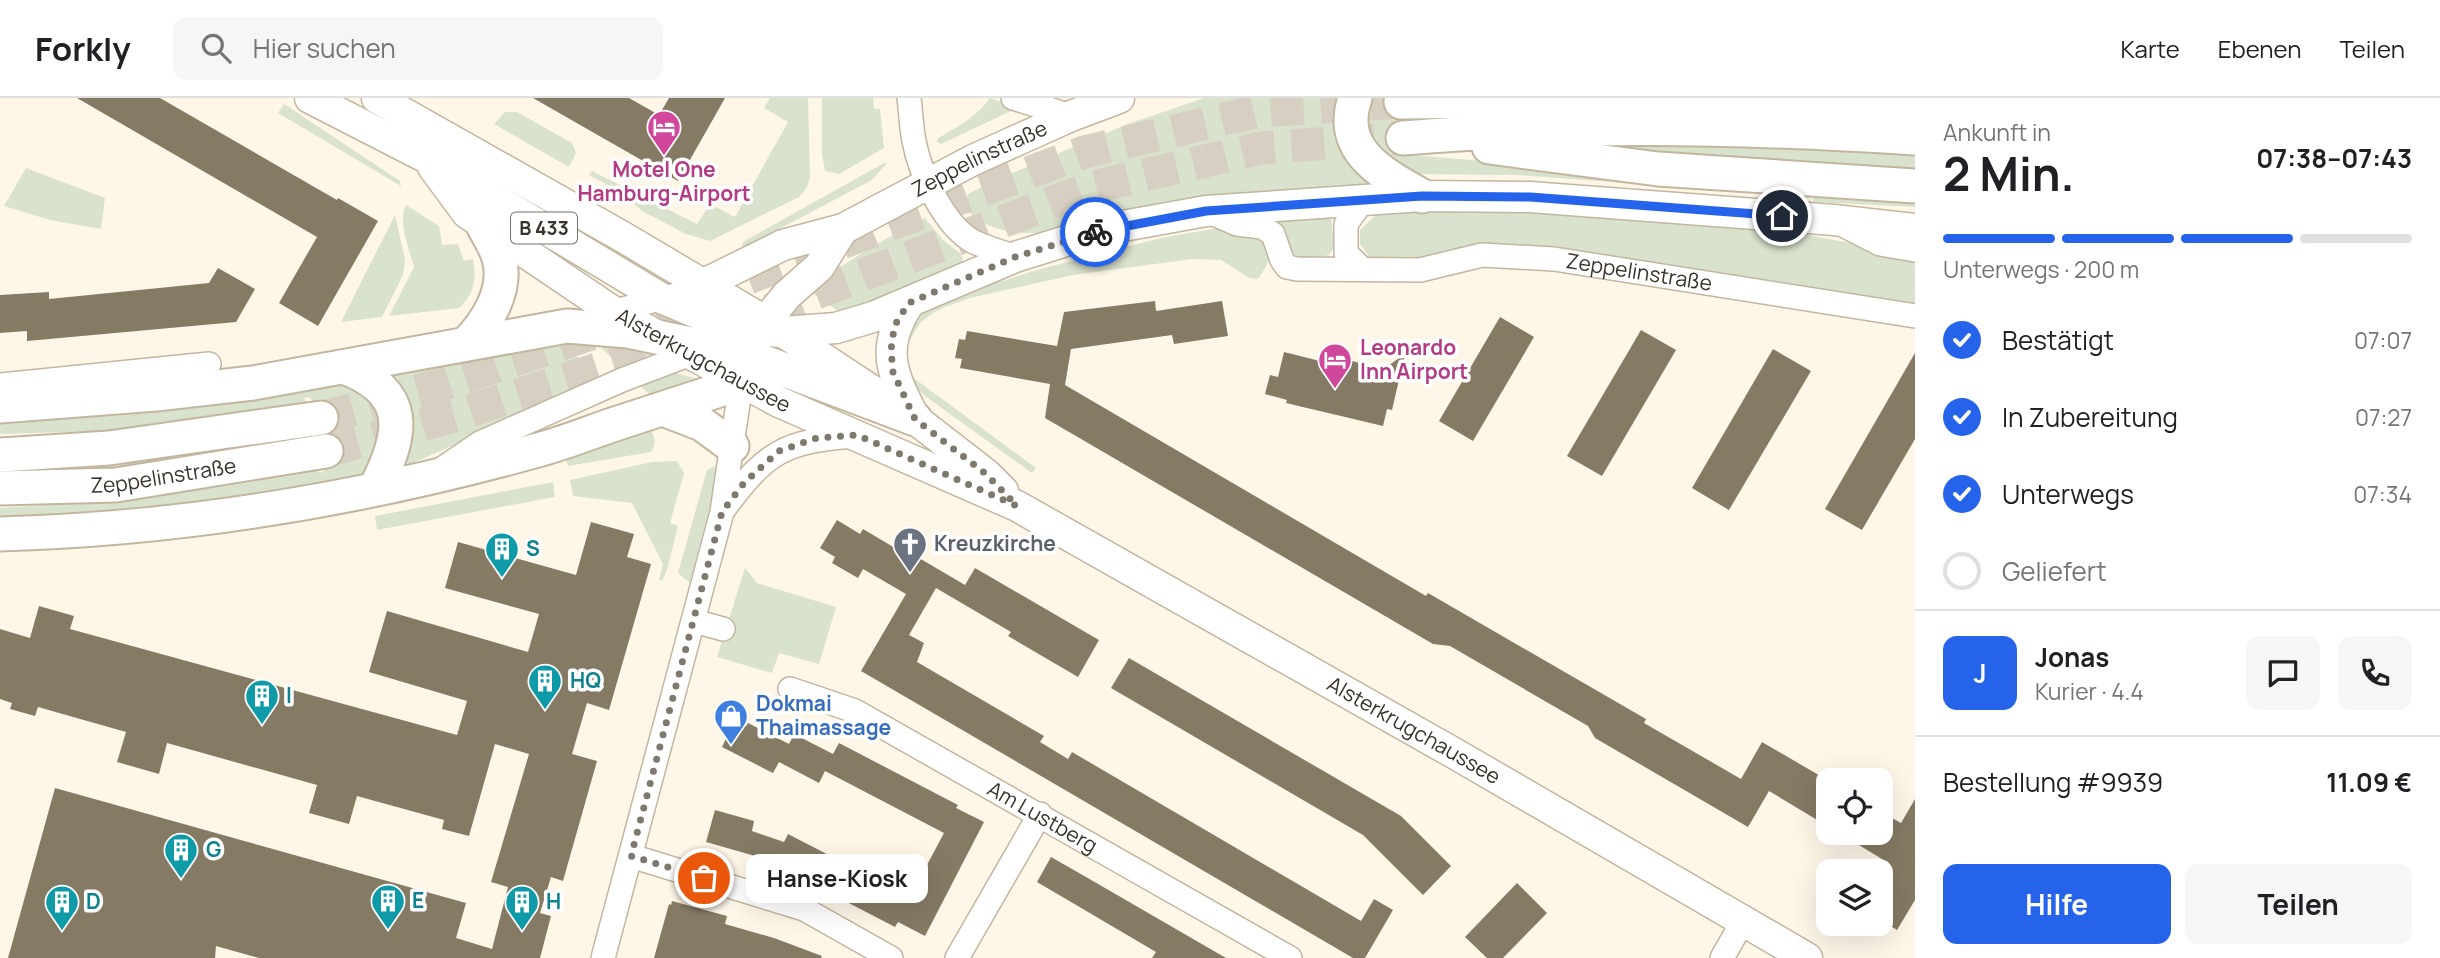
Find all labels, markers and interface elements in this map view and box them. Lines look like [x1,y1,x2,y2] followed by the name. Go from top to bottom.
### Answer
[173,17,663,80] search box
[35,26,131,71] text: Forkly
[197,29,235,67] icon: search
[253,30,396,66] text: Hier suchen
[2120,32,2180,65] text: Karte
[2218,32,2301,65] text: Ebenen
[2339,32,2405,65] text: Teilen
[645,108,683,157] hotel icon: Motel One Hamburg-Airport
[906,113,1051,203] street label: Zeppelinstraße
[1943,116,2051,148] text: Ankunft in
[2256,140,2412,176] text: 07:38–07:43
[1943,142,2075,205] text: 2 Min.
[577,155,751,207] place label: Motel One Hamburg-Airport
[1752,186,1812,246] pin
[1060,197,1130,267] courier
[1763,197,1801,235] icon: home
[511,212,577,244] road number: B 433
[1076,213,1114,251] icon: bike
[1564,246,1714,297] street label: Zeppelinstraße
[1943,253,2139,285] text: Unterwegs · 200 m
[611,301,795,418] street label: Alsterkrugchaussee
[1943,321,1981,359] icon: check
[2002,322,2114,358] text: Bestätigt
[2354,324,2412,356] text: 07:07
[1360,333,1468,385] place label: Leonardo Inn Airport
[1316,341,1354,390] hotel icon: Leonardo Inn Airport
[1943,398,1981,436] icon: check
[2002,399,2178,435] text: In Zubereitung
[2355,401,2412,433] text: 07:27
[90,451,238,499] street label: Zeppelinstraße
[1943,475,1981,513] icon: check
[2002,476,2134,512] text: Unterwegs
[2353,478,2412,510] text: 07:34
[891,525,929,574] church icon: Kreuzkirche
[934,529,1056,557] place label: Kreuzkirche
[483,530,521,579] building icon: S
[526,534,540,562] place label: S
[2002,553,2107,589] text: Geliefert
[2246,636,2320,710] button: chat
[2338,636,2412,710] button: phone
[2035,639,2109,675] text: Jonas
[1973,655,1987,691] text: J
[526,662,564,711] building icon: HQ
[570,666,601,694] place label: HQ
[1323,669,1506,790] street label: Alsterkrugchaussee
[2035,675,2144,707] text: Kurier · 4.4
[243,677,281,726] building icon: I
[286,681,292,709] place label: I
[756,689,891,741] place label: Dokmai Thaimassage
[712,697,750,746] shop icon: Dokmai Thaimassage
[1943,764,2163,800] text: Bestellung #9939
[2326,764,2412,800] text: 11.09 €
[1816,768,1893,936] map controls
[1816,768,1893,845] button: locate
[983,774,1103,859] street label: Am Lustberg
[162,831,200,880] building icon: G
[206,835,221,863] place label: G
[674,848,734,908] pin
[746,854,928,902] callout: Hanse-Kiosk
[685,859,723,897] icon: bag
[1816,859,1893,936] button: layers
[767,862,907,894] text: Hanse-Kiosk
[1943,864,2171,944] button: Hilfe
[2185,864,2412,944] button: Teilen
[369,882,407,931] building icon: E
[43,883,81,932] building icon: D
[503,883,541,932] building icon: H
[412,886,424,914] place label: E
[86,887,101,915] place label: D
[546,887,561,915] place label: H

